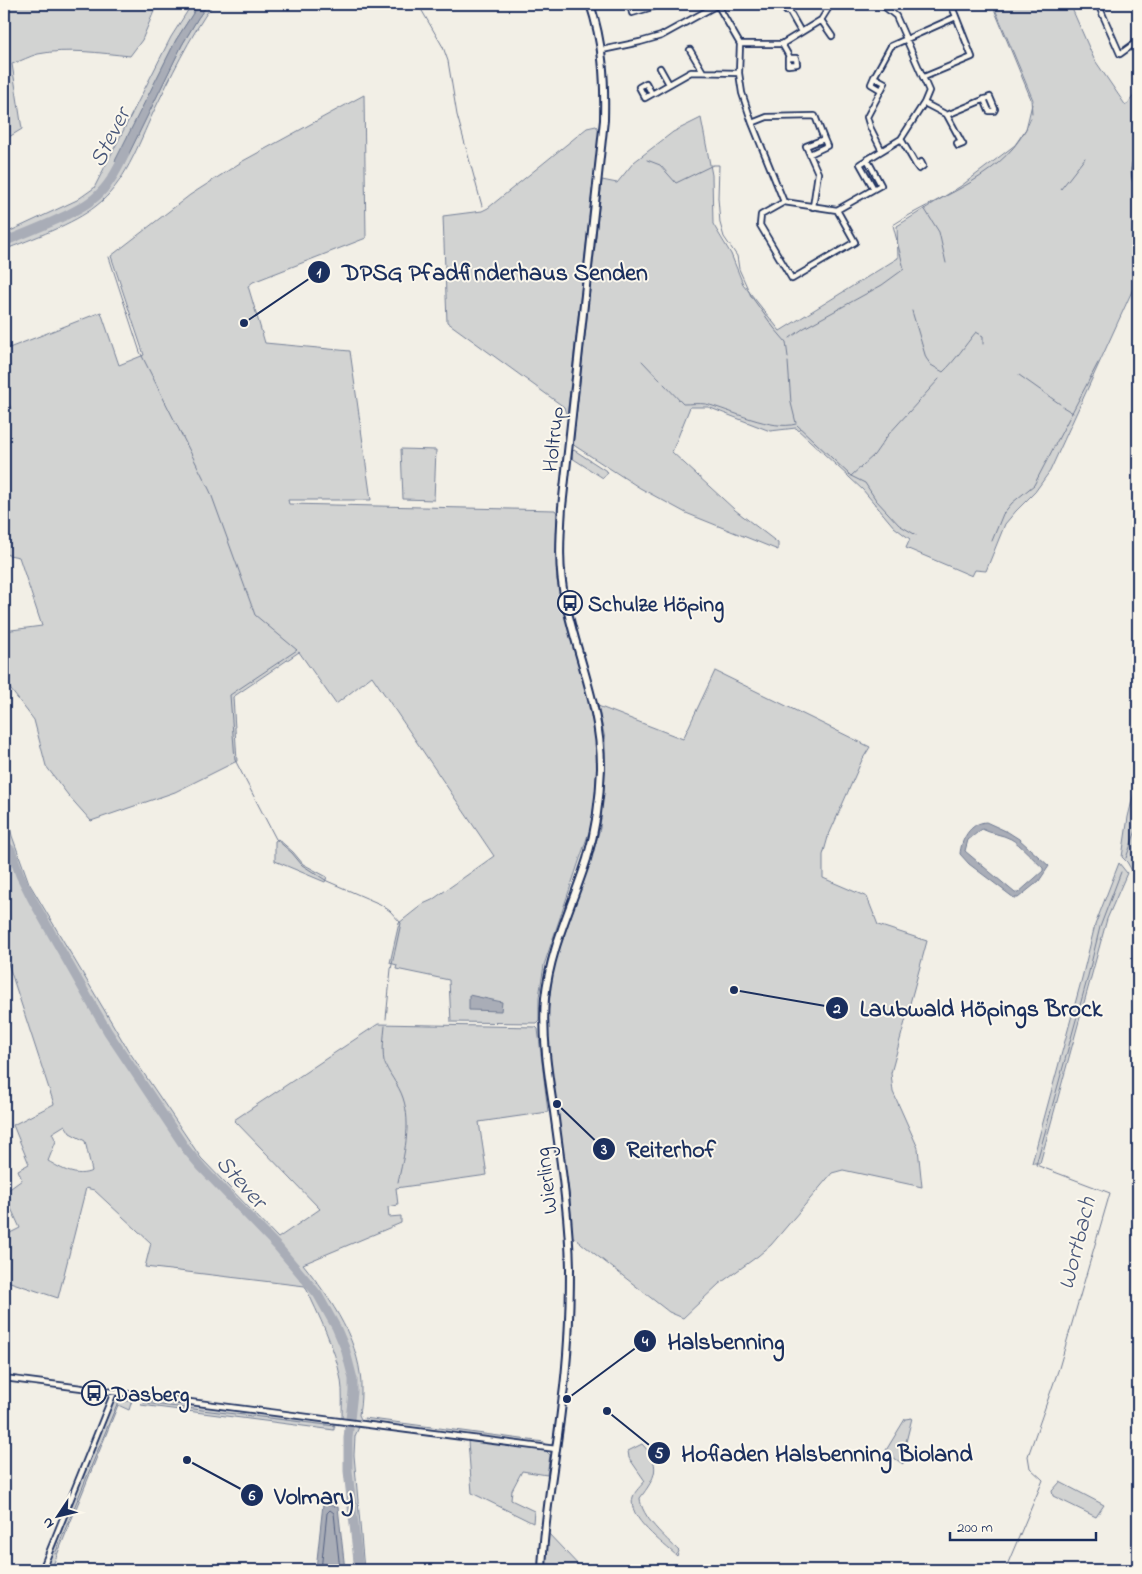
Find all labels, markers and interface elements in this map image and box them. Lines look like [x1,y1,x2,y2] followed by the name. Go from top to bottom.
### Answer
[81,100,142,174] water label: Stever
[307,252,658,291] callout: DPSG Pfadfinderhaus Senden
[341,257,648,292] text: DPSG Pfadfinderhaus Senden
[317,262,322,284] text: 1
[536,405,574,474] street label: Holtrup
[557,590,583,616] bus stop icon: Schulze Höping
[588,590,724,623] place label: Schulze Höping
[824,988,1112,1027] callout: Laubwald Höpings Brock
[860,993,1103,1029] text: Laubwald Höpings Brock
[832,998,841,1020] text: 2
[592,1130,726,1169] callout: Reiterhof
[626,1134,717,1169] text: Reiterhof
[600,1139,607,1161] text: 3
[528,1145,569,1216] street label: Wierling
[206,1148,276,1219] water label: Stever
[1050,1193,1107,1294] water label: Wortbach
[633,1321,795,1360] callout: Halsbenning
[667,1326,785,1362] text: Halsbenning
[641,1331,649,1353] text: 4
[81,1380,107,1406] bus stop icon: Dasberg
[111,1380,190,1413] place label: Dasberg
[647,1433,983,1472] callout: Hofladen Halsbenning Bioland
[681,1438,973,1474] text: Hofladen Halsbenning Bioland
[655,1443,664,1465] text: 5
[240,1476,364,1515] callout: Volmary
[273,1481,354,1517] text: Volmary
[248,1485,256,1507] text: 6
[32,1492,82,1542] north arrow
[950,1509,1096,1541] scale bar
[37,1513,60,1532] text: N
[957,1517,993,1539] text: 200 m

